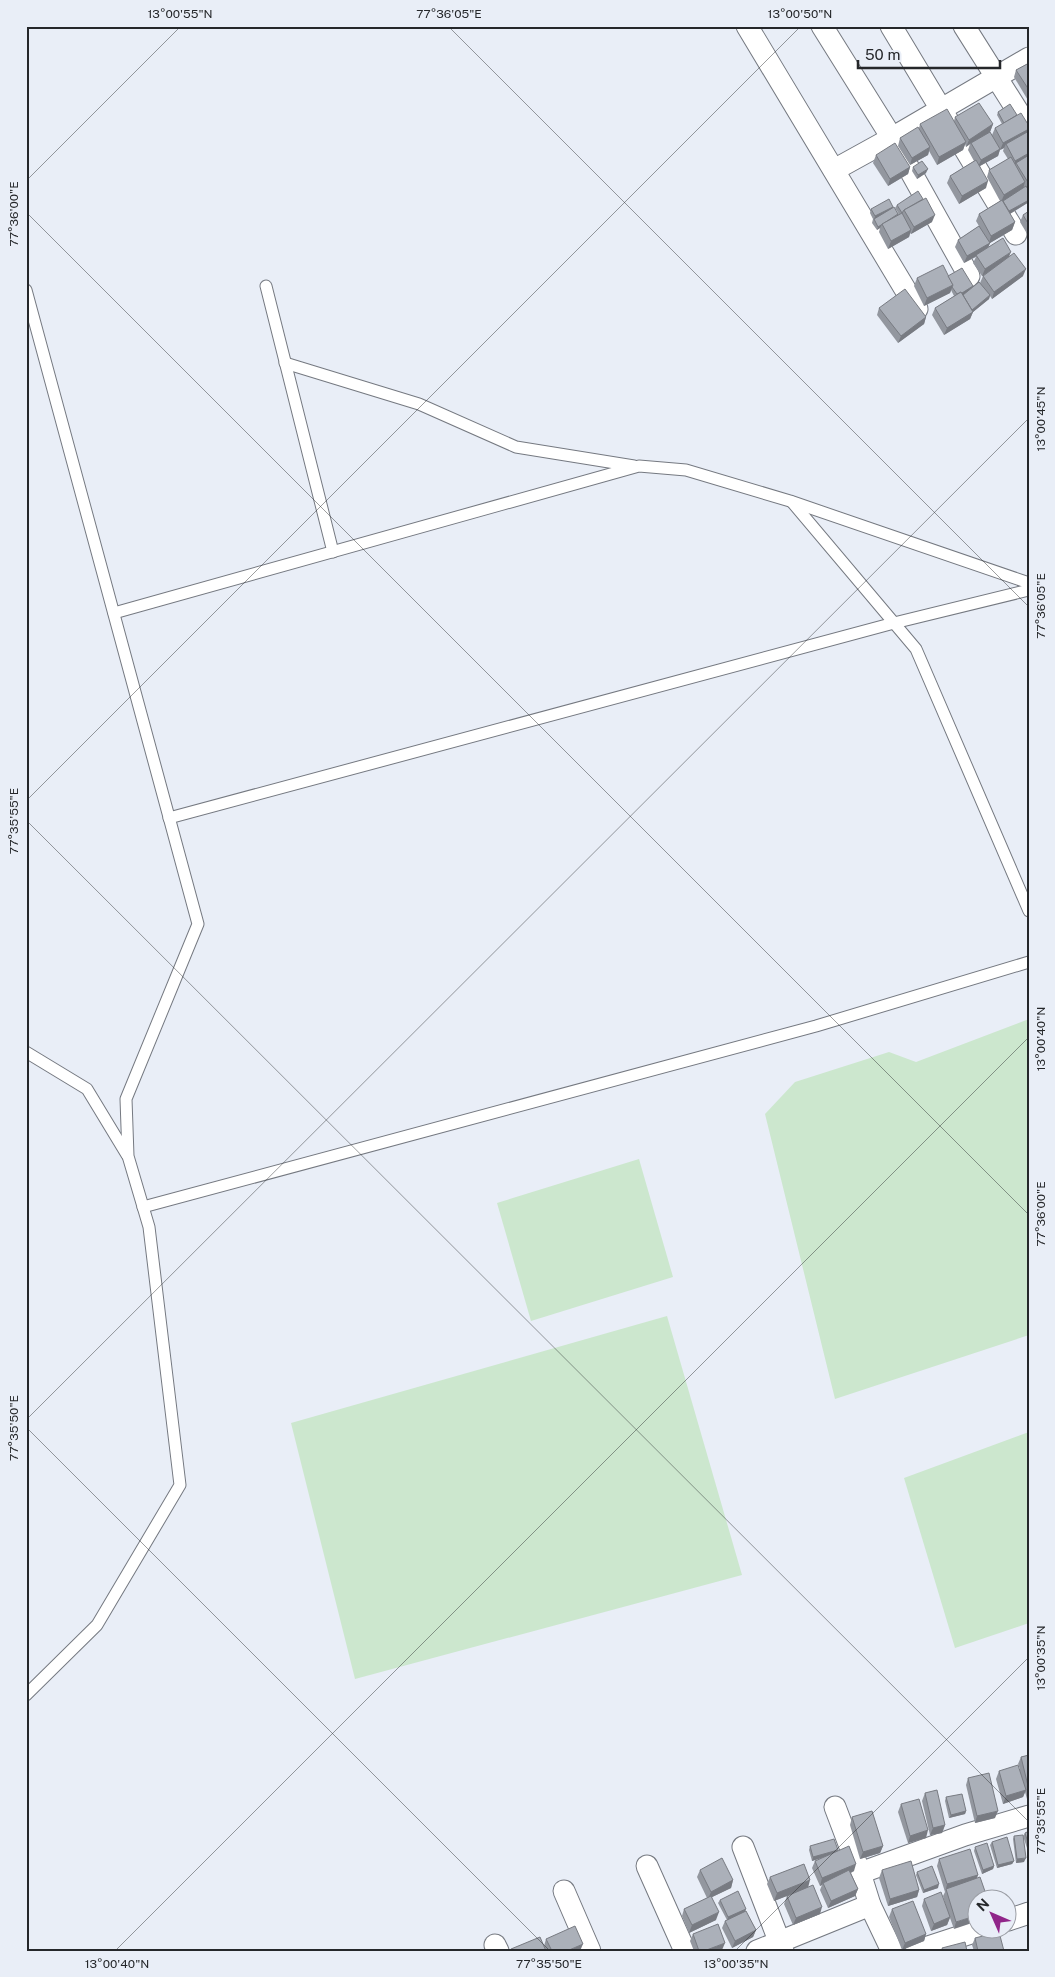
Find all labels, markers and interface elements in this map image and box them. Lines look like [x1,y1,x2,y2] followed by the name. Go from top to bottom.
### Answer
[147,7,213,21] text: 13°00'55"N
[416,7,482,21] text: 77°36'05"E
[768,7,832,21] text: 13°00'50"N
[858,38,1000,70] scale bar
[865,46,900,63] text: 50 m
[7,181,21,247] text: 77°36'00"E
[1034,387,1048,451] text: 13°00'45"N
[1034,573,1048,639] text: 77°36'05"E
[7,788,21,854] text: 77°35'55"E
[1034,1007,1048,1071] text: 13°00'40"N
[1034,1181,1048,1247] text: 77°36'00"E
[7,1395,21,1461] text: 77°35'50"E
[1034,1626,1048,1691] text: 13°00'35"N
[1034,1788,1048,1854] text: 77°35'55"E
[968,1890,1018,1940] north arrow
[973,1895,992,1914] text: N
[85,1957,149,1971] text: 13°00'40"N
[516,1957,582,1971] text: 77°35'50"E
[704,1957,769,1971] text: 13°00'35"N

